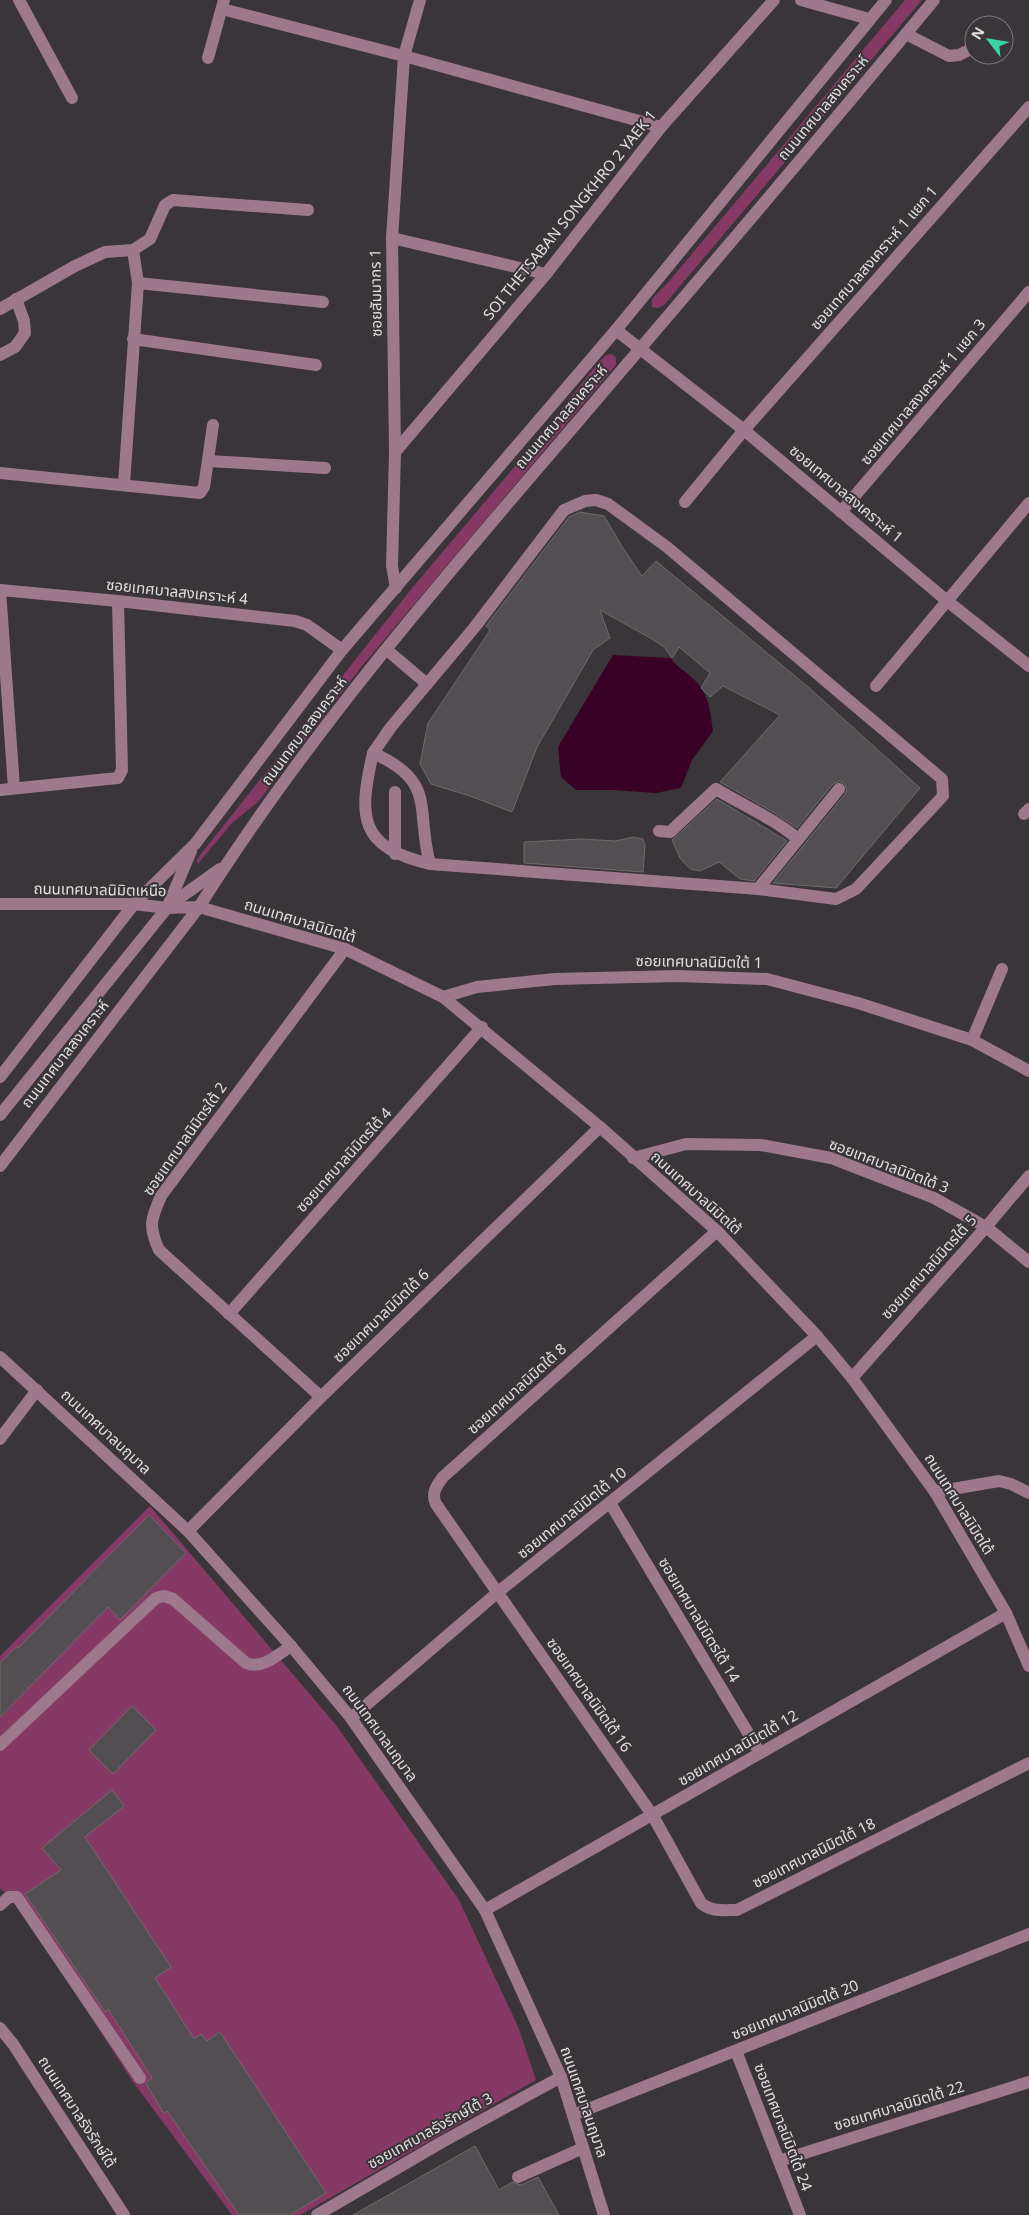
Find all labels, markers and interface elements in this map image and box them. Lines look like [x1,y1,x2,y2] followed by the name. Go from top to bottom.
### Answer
[964,15,1014,65] north arrow
[966,23,989,43] text: N
[772,50,872,164] street label: ถนนเทศบาลสงเคราะห์
[478,105,660,324] street label: SOI THETSABAN SONGKHRO 2 YAEK 1
[805,181,941,334] street label: ซอยเทศบาลสงเคราะห์ 1 แยก 1
[364,249,386,337] street label: ซอยสัมมากร 1
[855,314,989,469] street label: ซอยเทศบาลสงเคราะห์ 1 แยก 3
[510,360,611,473] street label: ถนนเทศบาลสงเคราะห์
[786,440,908,547] street label: ซอยเทศบาลสงเคราะห์ 1
[105,574,249,608] street label: ซอยเทศบาลสงเคราะห์ 4
[256,672,351,789] street label: ถนนเทศบาลสงเคราะห์
[33,878,167,900] street label: ถนนเทศบาลนิมิตเหนือ
[242,894,359,947] street label: ถนนเทศบาลนิมิตใต้
[635,950,763,972] street label: ซอยเทศบาลนิมิตใต้ 1
[16,995,113,1111] street label: ถนนเทศบาลสงเคราะห์
[138,1078,231,1199] street label: ซอยเทศบาลนิมิตรใต้ 2
[291,1103,396,1216] street label: ซอยเทศบาลนิมิตรใต้ 4
[827,1133,952,1197] street label: ซอยเทศบาลนิมิตใต้ 3
[647,1146,746,1238] street label: ถนนเทศบาลนิมิตใต้
[876,1210,981,1323] street label: ซอยเทศบาลนิมิตรใต้ 5
[328,1264,433,1366] street label: ซอยเทศบาลนิมิตใต้ 6
[463,1338,570,1438] street label: ซอยเทศบาลนิมิตใต้ 8
[57,1384,156,1478] street label: ถนนเทศบาลนฤมาล
[921,1449,999,1558] street label: ถนนเทศบาลนิมิตใต้
[513,1462,630,1563] street label: ซอยเทศบาลนิมิตใต้ 10
[655,1553,745,1686] street label: ซอยเทศบาลนิมิตรใต้ 14
[543,1633,637,1756] street label: ซอยเทศบาลนิมิตใต้ 16
[339,1680,423,1785] street label: ถนนเทศบาลนฤมาล
[674,1705,801,1790] street label: ซอยเทศบาลนิมิตใต้ 12
[749,1812,878,1892] street label: ซอยเทศบาลนิมิตใต้ 18
[728,1974,861,2044] street label: ซอยเทศบาลนิมิตใต้ 20
[557,2043,613,2160] street label: ถนนเทศบาลนฤมาล
[34,2052,121,2171] street label: ถนนเทศบาลรังรักษ์ใต้
[750,2060,818,2194] street label: ซอยเทศบาลนิมิตใต้ 24
[831,2076,966,2134] street label: ซอยเทศบาลนิมิตใต้ 22
[363,2087,496,2173] street label: ซอยเทศบาลรังรักษ์ใต้ 3

